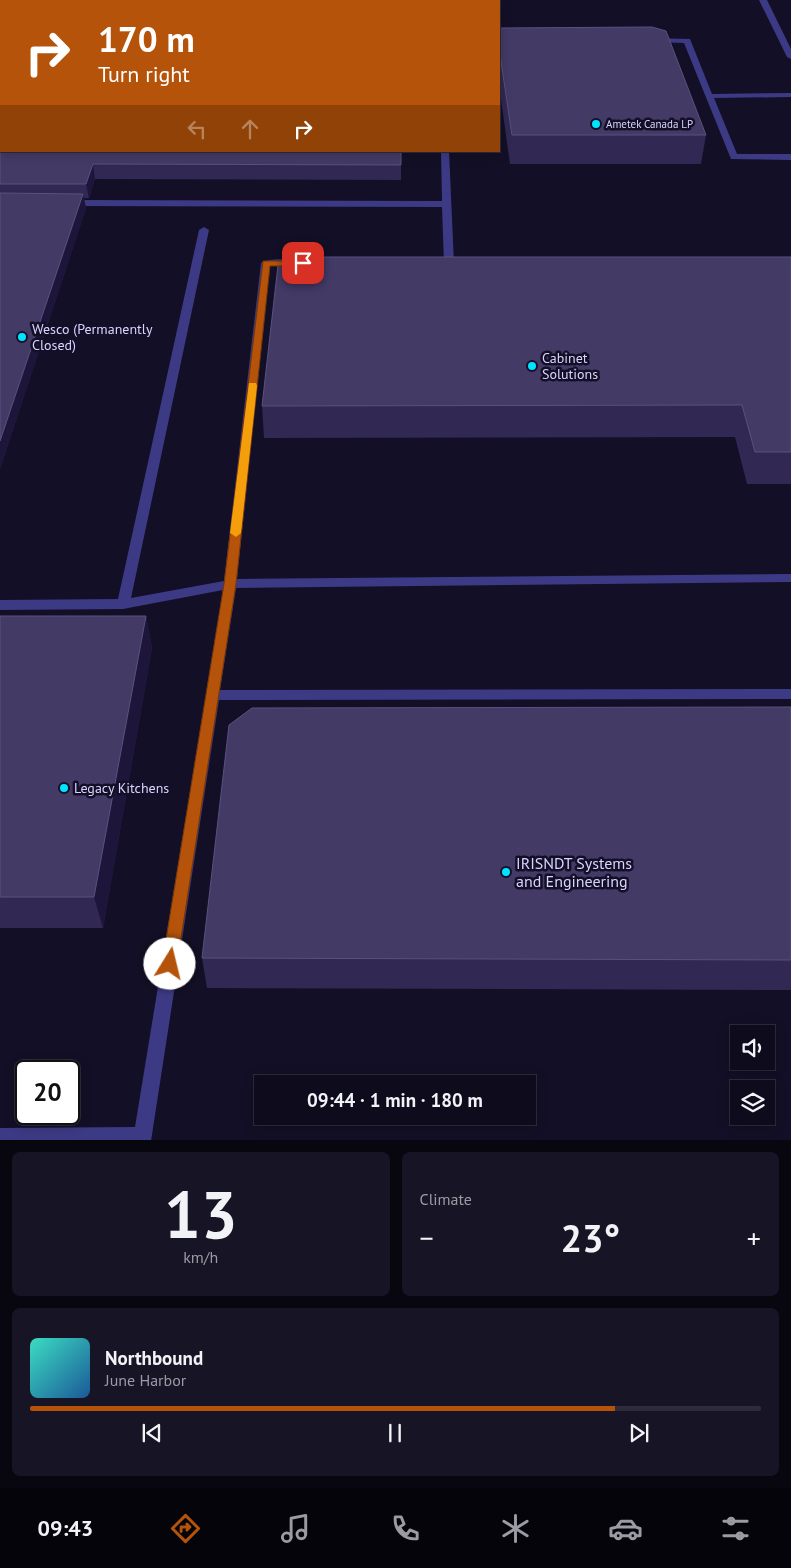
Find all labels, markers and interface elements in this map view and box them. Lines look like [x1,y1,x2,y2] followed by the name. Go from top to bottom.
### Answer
[98,16,195,62] text: 170 m
[15,20,80,85] icon: right
[98,60,190,88] text: Turn right
[183,115,211,143] icon: left
[236,115,264,143] icon: ahead
[289,115,317,143] icon: right
[606,117,693,131] place label: Ametek Canada LP
[590,118,602,130] marker: Ametek Canada LP
[282,242,324,284] pin
[289,249,317,277] icon: arrive
[32,320,153,354] place label: Wesco (Permanently Closed)
[16,331,28,343] marker: Wesco (Permanently Closed)
[542,349,598,383] place label: Cabinet Solutions
[526,360,538,372] marker: Cabinet Solutions
[74,779,169,797] place label: Legacy Kitchens
[58,782,70,794] marker: Legacy Kitchens
[516,853,632,891] place label: IRISNDT Systems and Engineering
[500,866,512,878] marker: IRISNDT Systems and Engineering
[143,937,195,989] position arrow
[730,1025,775,1125] map controls
[730,1025,775,1070] button: sound
[15,1060,80,1125] speed limit sign: 20
[730,1080,775,1125] button: layers
[307,1088,483,1112] text: 09:44 · 1 min · 180 m
[164,1172,238,1256] text: 13
[420,1189,472,1209] text: Climate
[560,1213,620,1262] text: 23°
[420,1219,434,1256] text: −
[747,1219,761,1256] text: +
[183,1247,218,1267] text: km/h
[105,1346,203,1370] text: Northbound
[105,1370,186,1390] text: June Harbor
[138,1419,166,1447] icon: previous
[381,1419,409,1447] icon: pause
[625,1419,653,1447] icon: next
[168,1511,203,1546] icon: directions
[278,1511,313,1546] icon: music
[388,1511,423,1546] icon: phone
[498,1511,533,1546] icon: climate
[608,1511,643,1546] icon: car
[718,1511,753,1546] icon: filters
[38,1514,93,1542] text: 09:43

